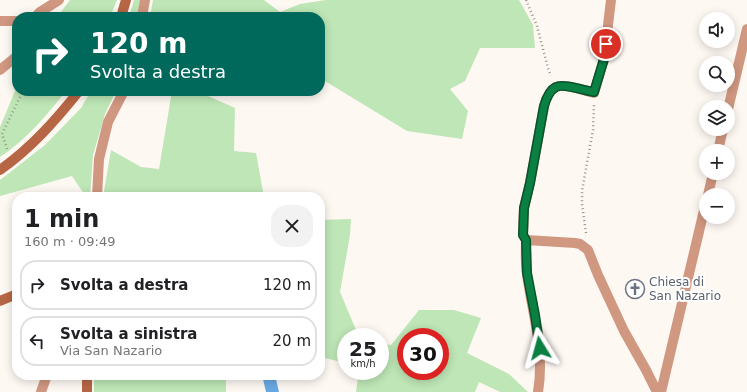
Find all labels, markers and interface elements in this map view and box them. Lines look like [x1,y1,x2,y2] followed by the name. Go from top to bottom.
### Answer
[699,12,735,224] map controls
[699,12,735,48] button: sound
[90,27,187,60] text: 120 m
[589,27,623,61] pin
[24,28,76,80] icon: right
[595,33,617,55] icon: arrive
[699,56,735,92] button: search
[90,61,226,82] text: Svolta a destra
[699,100,735,136] button: layers
[699,144,735,180] button: +
[699,188,735,224] button: −
[24,205,99,233] text: 1 min
[271,205,313,247] button: close
[24,234,115,249] text: 160 m · 09:49
[26,274,48,296] icon: right
[649,275,721,303] place label: Chiesa di San Nazario
[60,276,188,294] text: Svolta a destra
[263,276,311,294] text: 120 m
[624,278,646,300] church icon: Chiesa di San Nazario
[60,325,197,343] text: Svolta a sinistra
[519,327,561,369] position arrow
[397,328,449,380] speed limit sign: 30
[26,330,48,352] icon: left
[273,332,311,350] text: 20 m
[349,337,377,361] text: 25
[60,343,162,358] text: Via San Nazario
[350,358,376,369] text: km/h

